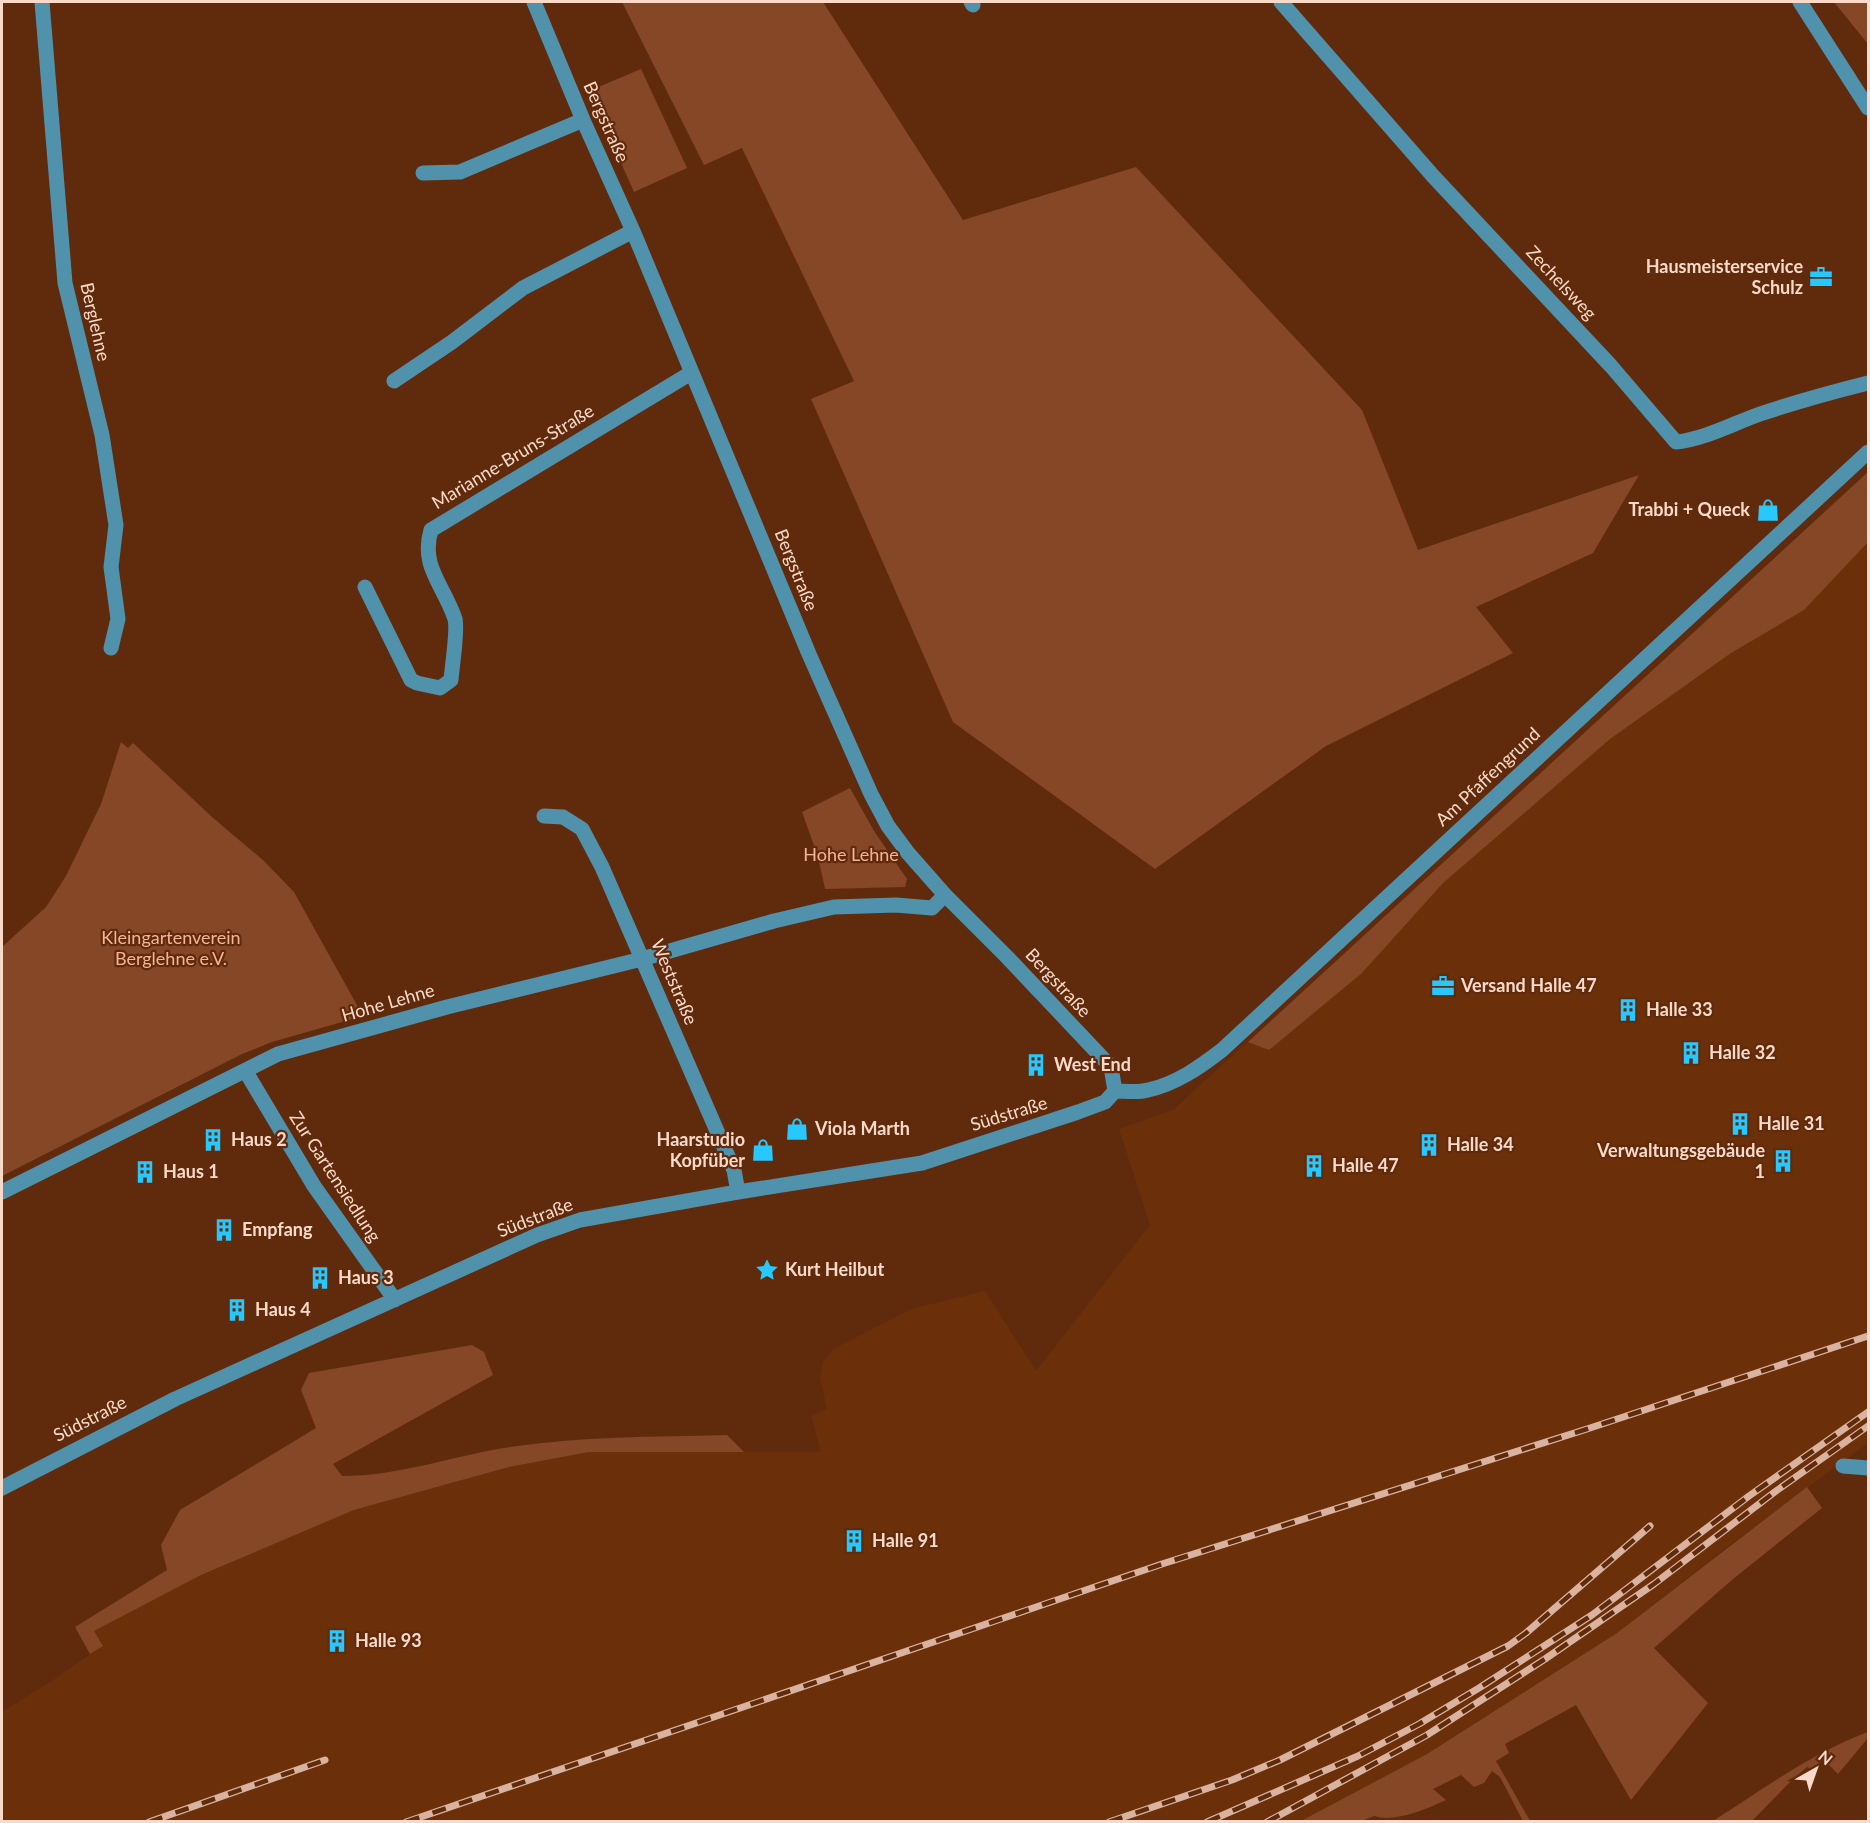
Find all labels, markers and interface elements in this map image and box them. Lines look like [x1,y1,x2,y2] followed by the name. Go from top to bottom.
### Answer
[579,78,635,165] street label: Bergstraße
[1522,241,1601,324] street label: Zechelsweg
[1646,255,1803,298] place label: Hausmeisterservice Schulz
[1808,264,1834,290] office icon: Hausmeisterservice Schulz
[76,280,116,363] street label: Berglehne
[427,399,598,513] street label: Marianne-Bruns-Straße
[1755,497,1781,523] shop icon: Trabbi + Queck
[1629,498,1750,520] place label: Trabbi + Queck
[771,526,823,614] street label: Bergstraße
[1431,722,1544,830] street label: Am Pfaffengrund
[803,843,899,865] park label: Hohe Lehne
[101,926,241,969] park label: Kleingartenverein Berglehne e.V.
[647,935,703,1028] street label: Weststraße
[1021,943,1096,1021] street label: Bergstraße
[1430,973,1456,999] office icon: Versand Halle 47
[1460,974,1597,996] place label: Versand Halle 47
[339,978,437,1026] street label: Hohe Lehne
[1615,997,1641,1023] building icon: Halle 33
[1646,998,1713,1020] place label: Halle 33
[1678,1040,1704,1066] building icon: Halle 32
[1709,1041,1776,1063] place label: Halle 32
[1023,1052,1049,1078] building icon: West End
[1054,1053,1131,1075] place label: West End
[968,1091,1050,1135] street label: Südstraße
[285,1107,386,1246] street label: Zur Gartensiedlung
[1727,1111,1753,1137] building icon: Halle 31
[1758,1112,1825,1134] place label: Halle 31
[784,1116,810,1142] shop icon: Viola Marth
[814,1117,910,1139] place label: Viola Marth
[200,1127,226,1153] building icon: Haus 2
[231,1128,287,1150] place label: Haus 2
[657,1128,745,1171] place label: Haarstudio Kopfüber
[1416,1132,1442,1158] building icon: Halle 34
[1447,1133,1514,1155] place label: Halle 34
[750,1137,776,1163] shop icon: Haarstudio Kopfüber
[1596,1139,1765,1182] place label: Verwaltungsgebäude 1
[1770,1148,1796,1174] building icon: Verwaltungsgebäude 1
[1301,1153,1327,1179] building icon: Halle 47
[1332,1154,1399,1176] place label: Halle 47
[132,1159,158,1185] building icon: Haus 1
[163,1160,219,1182] place label: Haus 1
[494,1193,576,1242] street label: Südstraße
[211,1217,237,1243] building icon: Empfang
[242,1218,313,1240] place label: Empfang
[754,1257,780,1283] place icon: Kurt Heilbut
[785,1258,884,1280] place label: Kurt Heilbut
[307,1265,333,1291] building icon: Haus 3
[338,1266,394,1288] place label: Haus 3
[224,1297,250,1323] building icon: Haus 4
[255,1298,311,1320] place label: Haus 4
[49,1390,130,1446] street label: Südstraße
[841,1528,867,1554] building icon: Halle 91
[872,1529,939,1551] place label: Halle 91
[324,1628,350,1654] building icon: Halle 93
[355,1629,422,1651] place label: Halle 93
[1786,1739,1846,1799] north arrow
[1815,1746,1837,1768] text: N

